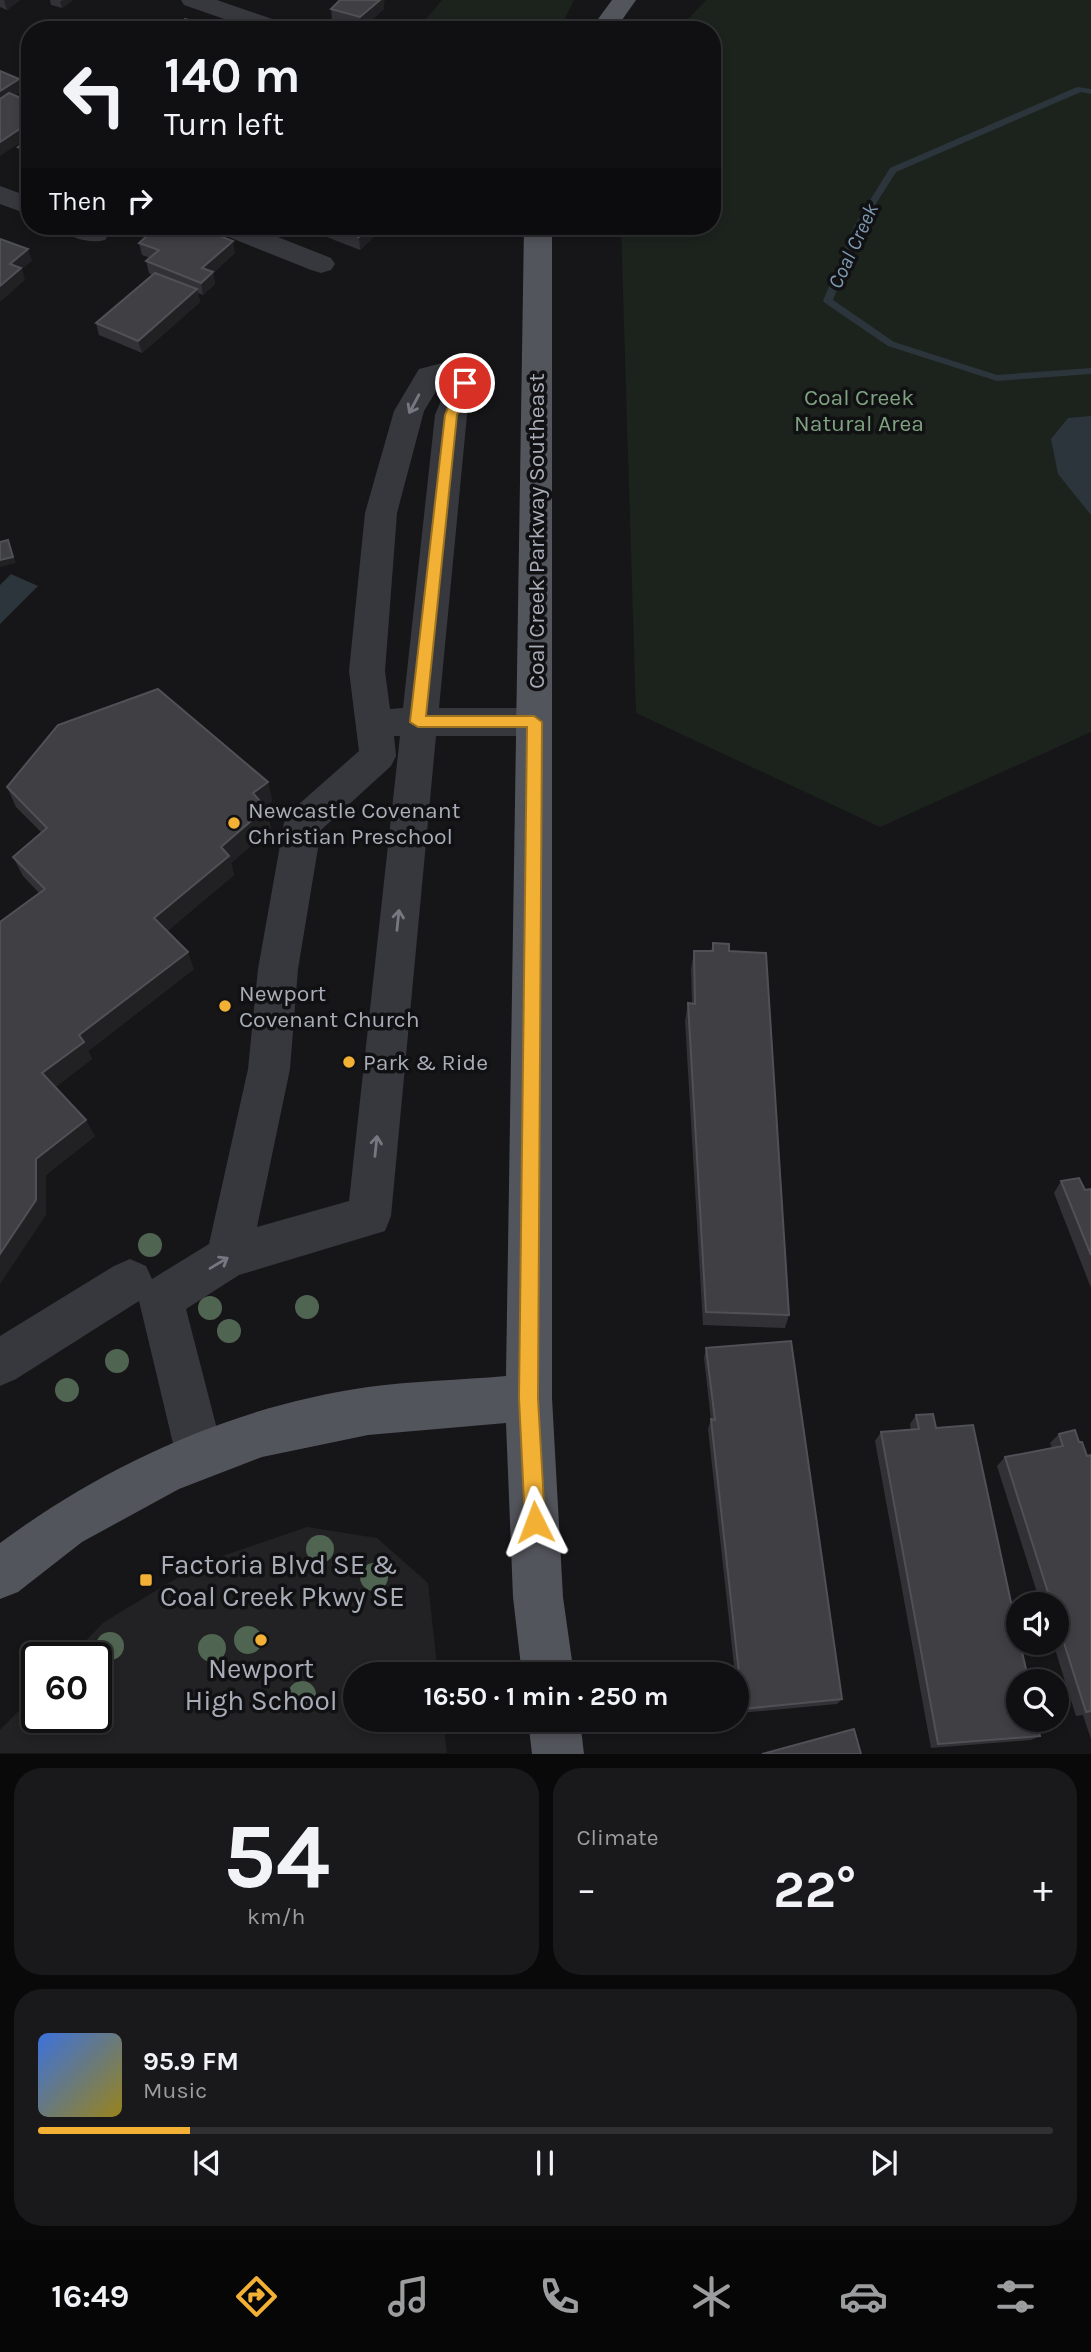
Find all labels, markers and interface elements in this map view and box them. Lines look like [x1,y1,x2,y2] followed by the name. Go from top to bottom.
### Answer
[164,47,301,104] text: 140 m
[49,49,140,140] icon: left
[164,106,284,143] text: Turn left
[121,182,159,220] icon: right
[49,186,107,217] text: Then
[823,199,883,292] water label: Coal Creek
[435,353,495,413] pin
[446,364,484,402] icon: arrive
[523,373,550,689] street label: Coal Creek Parkway Southeast
[794,384,924,437] park label: Coal Creek Natural Area
[406,393,420,414] one-way arrow
[248,797,461,850] place label: Newcastle Covenant Christian Preschool
[226,815,242,831] marker: Newcastle Covenant Christian Preschool
[392,909,405,932] one-way arrow
[239,980,420,1033] place label: Newport Covenant Church
[217,998,233,1014] marker: Newport Covenant Church
[363,1049,488,1076] place label: Park & Ride
[341,1054,357,1070] marker: Park & Ride
[370,1136,383,1158] one-way arrow
[208,1256,228,1270] one-way arrow
[498,1485,572,1559] position arrow
[160,1548,405,1613] place label: Factoria Blvd SE & Coal Creek Pkwy SE
[138,1572,154,1588] marker: Factoria Blvd SE & Coal Creek Pkwy SE
[1006,1592,1069,1732] map controls
[1006,1592,1069,1655] button: sound
[253,1632,269,1648] marker: Newport High School
[21,1642,112,1733] speed limit sign: 60
[184,1652,338,1717] place label: Newport High School
[1006,1669,1069,1732] button: search
[424,1681,668,1712] text: 16:50 · 1 min · 250 m
[223,1804,330,1910] text: 54
[577,1824,659,1851] text: Climate
[773,1859,856,1920] text: 22°
[577,1867,596,1912] text: −
[1033,1867,1053,1912] text: +
[247,1903,305,1930] text: km/h
[143,2046,239,2077] text: 95.9 FM
[143,2077,207,2104] text: Music
[188,2144,226,2182] icon: previous
[526,2144,564,2182] icon: pause
[865,2144,903,2182] icon: next
[232,2272,281,2321] icon: directions
[384,2272,433,2321] icon: music
[535,2272,584,2321] icon: phone
[687,2272,736,2321] icon: climate
[839,2272,888,2321] icon: car
[991,2272,1040,2321] icon: filters
[51,2278,129,2315] text: 16:49

